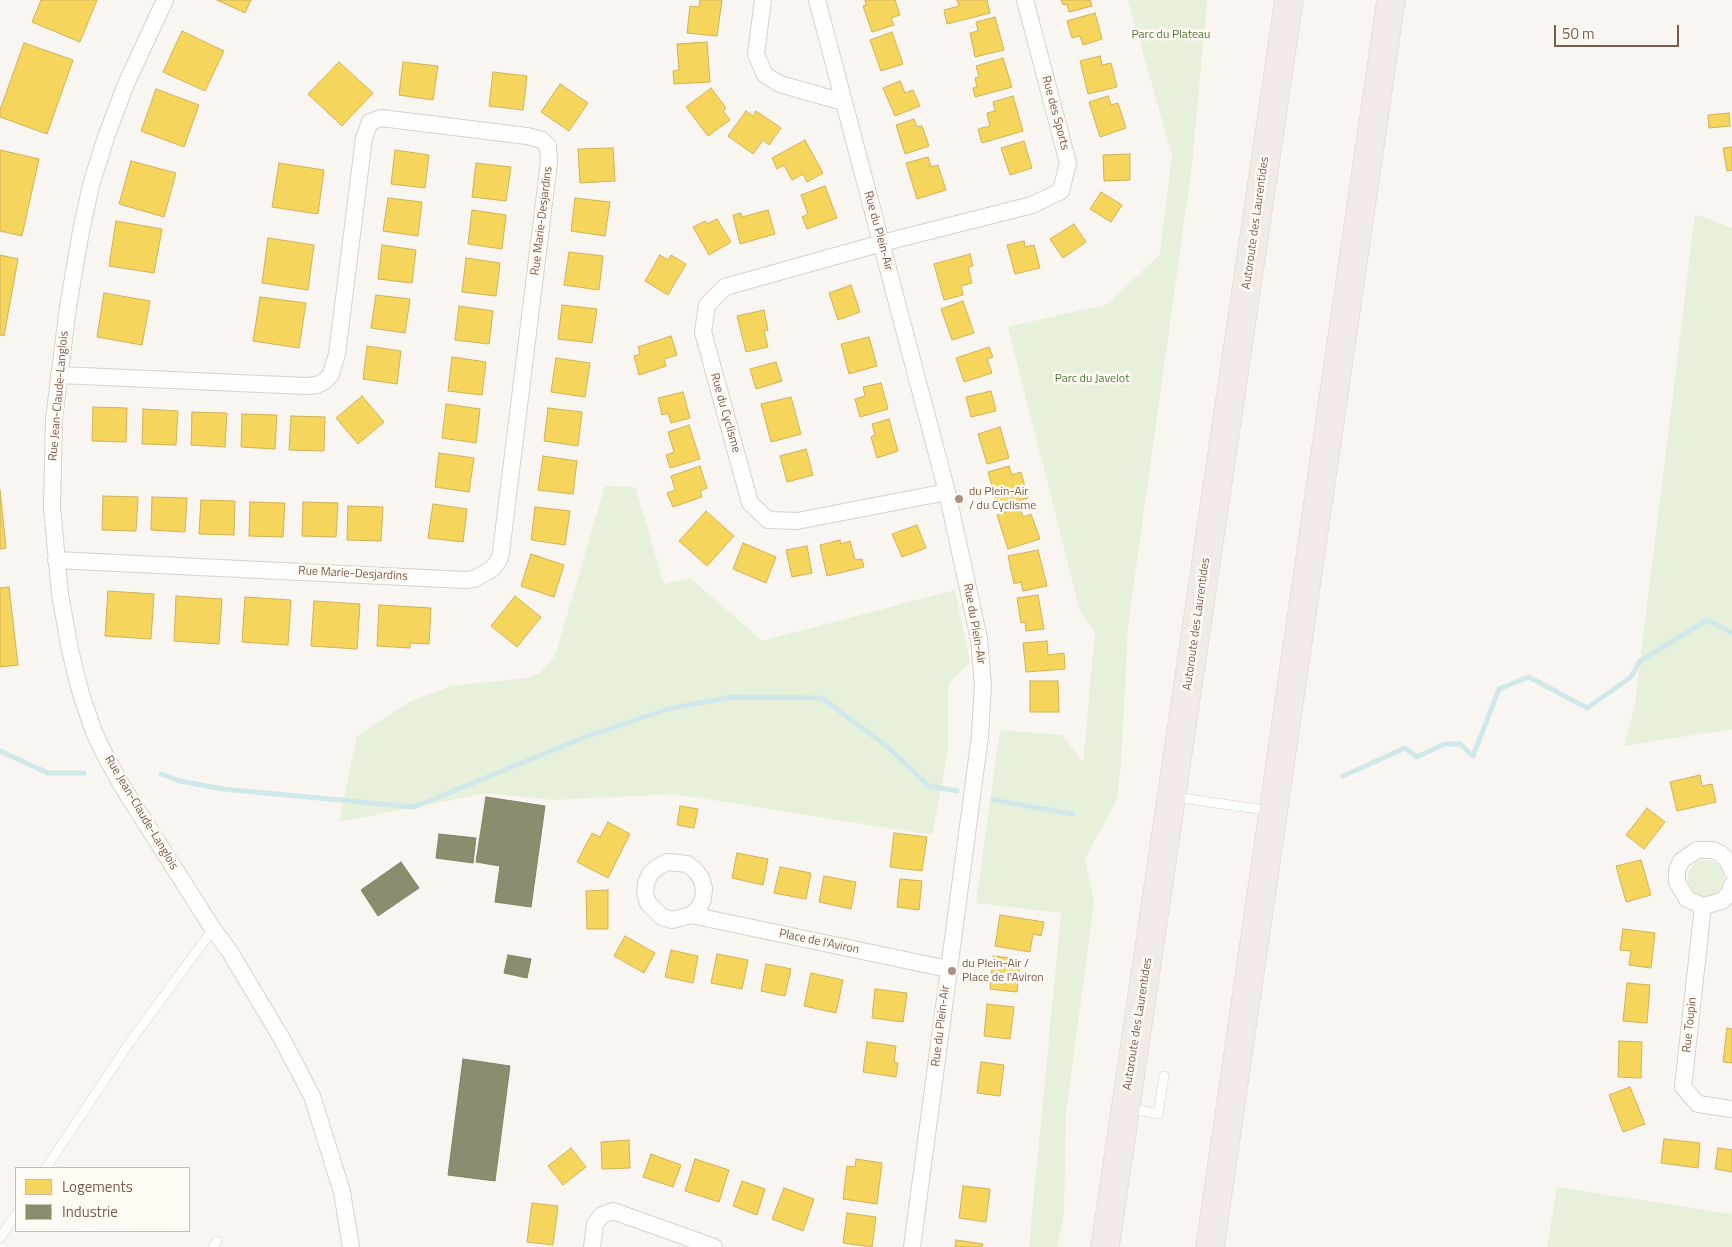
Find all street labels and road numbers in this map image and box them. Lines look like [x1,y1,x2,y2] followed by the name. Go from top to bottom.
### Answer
[1038,74,1072,152] street label: Rue des Sports
[1240,156,1272,290] street label: Autoroute des Laurentides
[528,166,556,276] street label: Rue Marie-Desjardins
[860,190,896,272] street label: Rue du Plein-Air
[46,330,72,462] street label: Rue Jean-Claude-Langlois
[707,372,743,454] street label: Rue du Cyclisme
[1181,557,1213,691] street label: Autoroute des Laurentides
[298,564,408,584] street label: Rue Marie-Desjardins
[960,582,988,666] street label: Rue du Plein-Air
[101,753,181,873] street label: Rue Jean-Claude-Langlois
[778,926,860,958] street label: Place de l'Aviron
[1120,957,1156,1091] street label: Autoroute des Laurentides
[929,984,953,1068] street label: Rue du Plein-Air
[1680,997,1700,1053] street label: Rue Toupin

